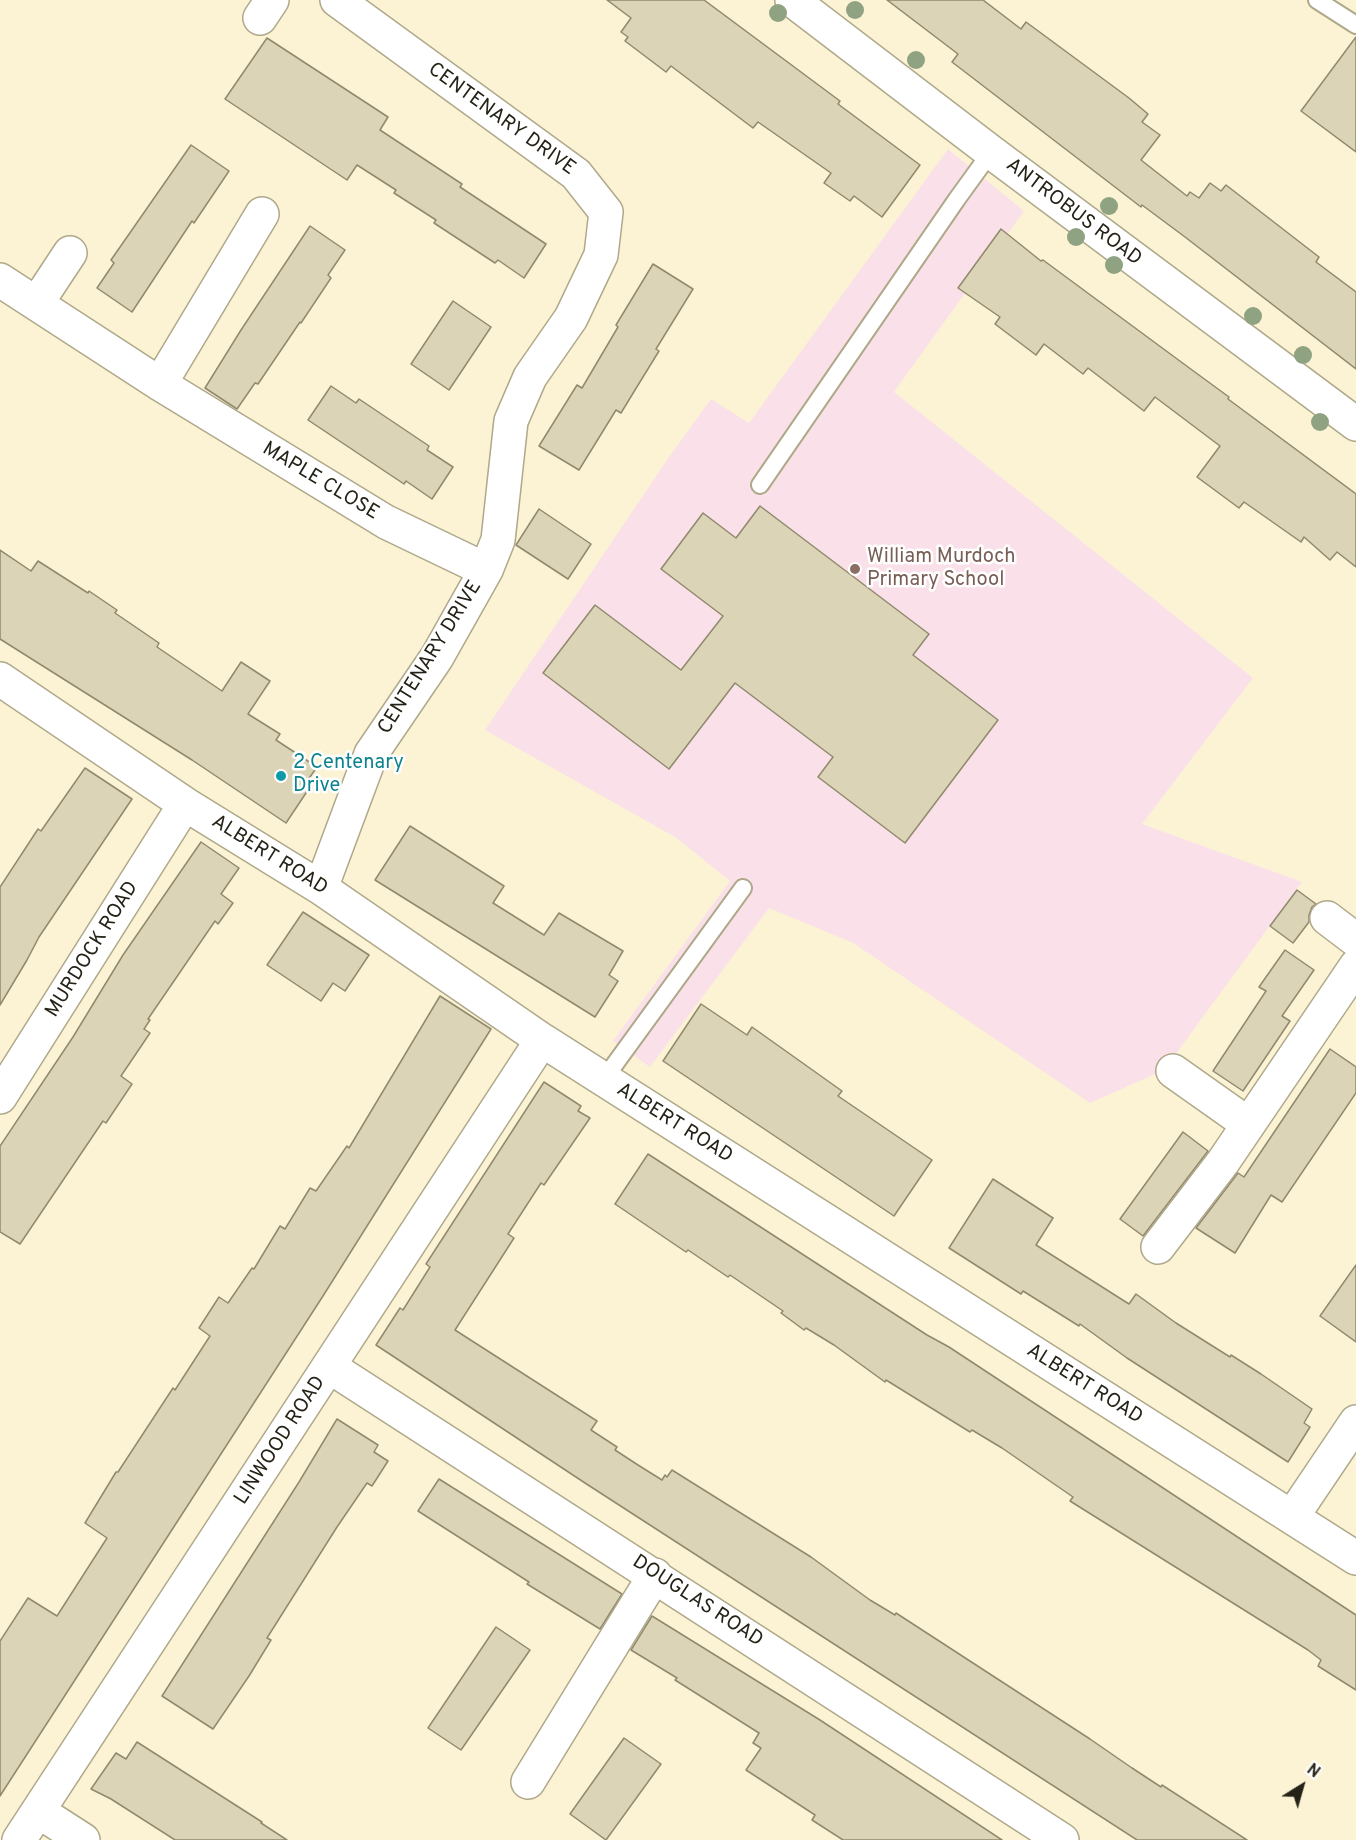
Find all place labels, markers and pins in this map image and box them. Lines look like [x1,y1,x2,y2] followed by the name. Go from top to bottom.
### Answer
[867,546,1016,593] place label: William Murdoch Primary School
[848,562,862,576] marker: William Murdoch Primary School
[293,752,404,799] place label: 2 Centenary Drive
[274,769,288,783] marker: 2 Centenary Drive

